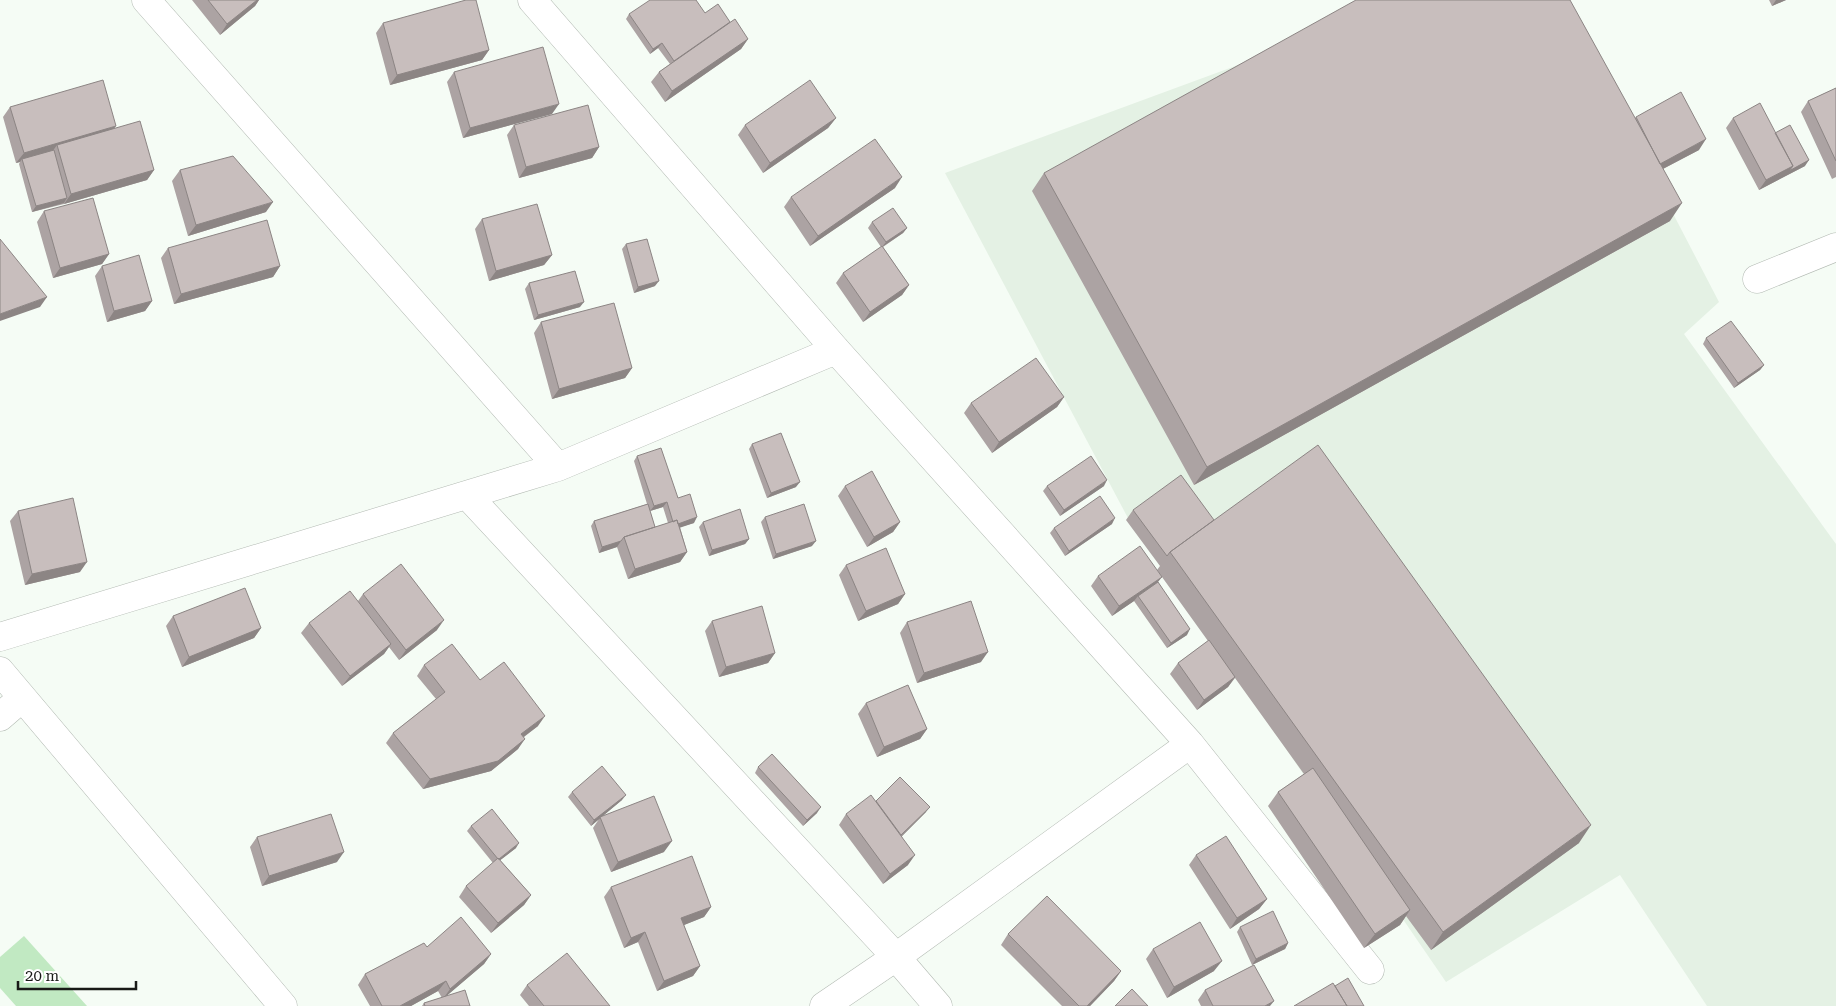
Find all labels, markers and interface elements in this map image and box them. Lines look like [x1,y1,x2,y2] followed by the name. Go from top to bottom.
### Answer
[18,958,135,990] scale bar
[25,967,60,985] text: 20 m

